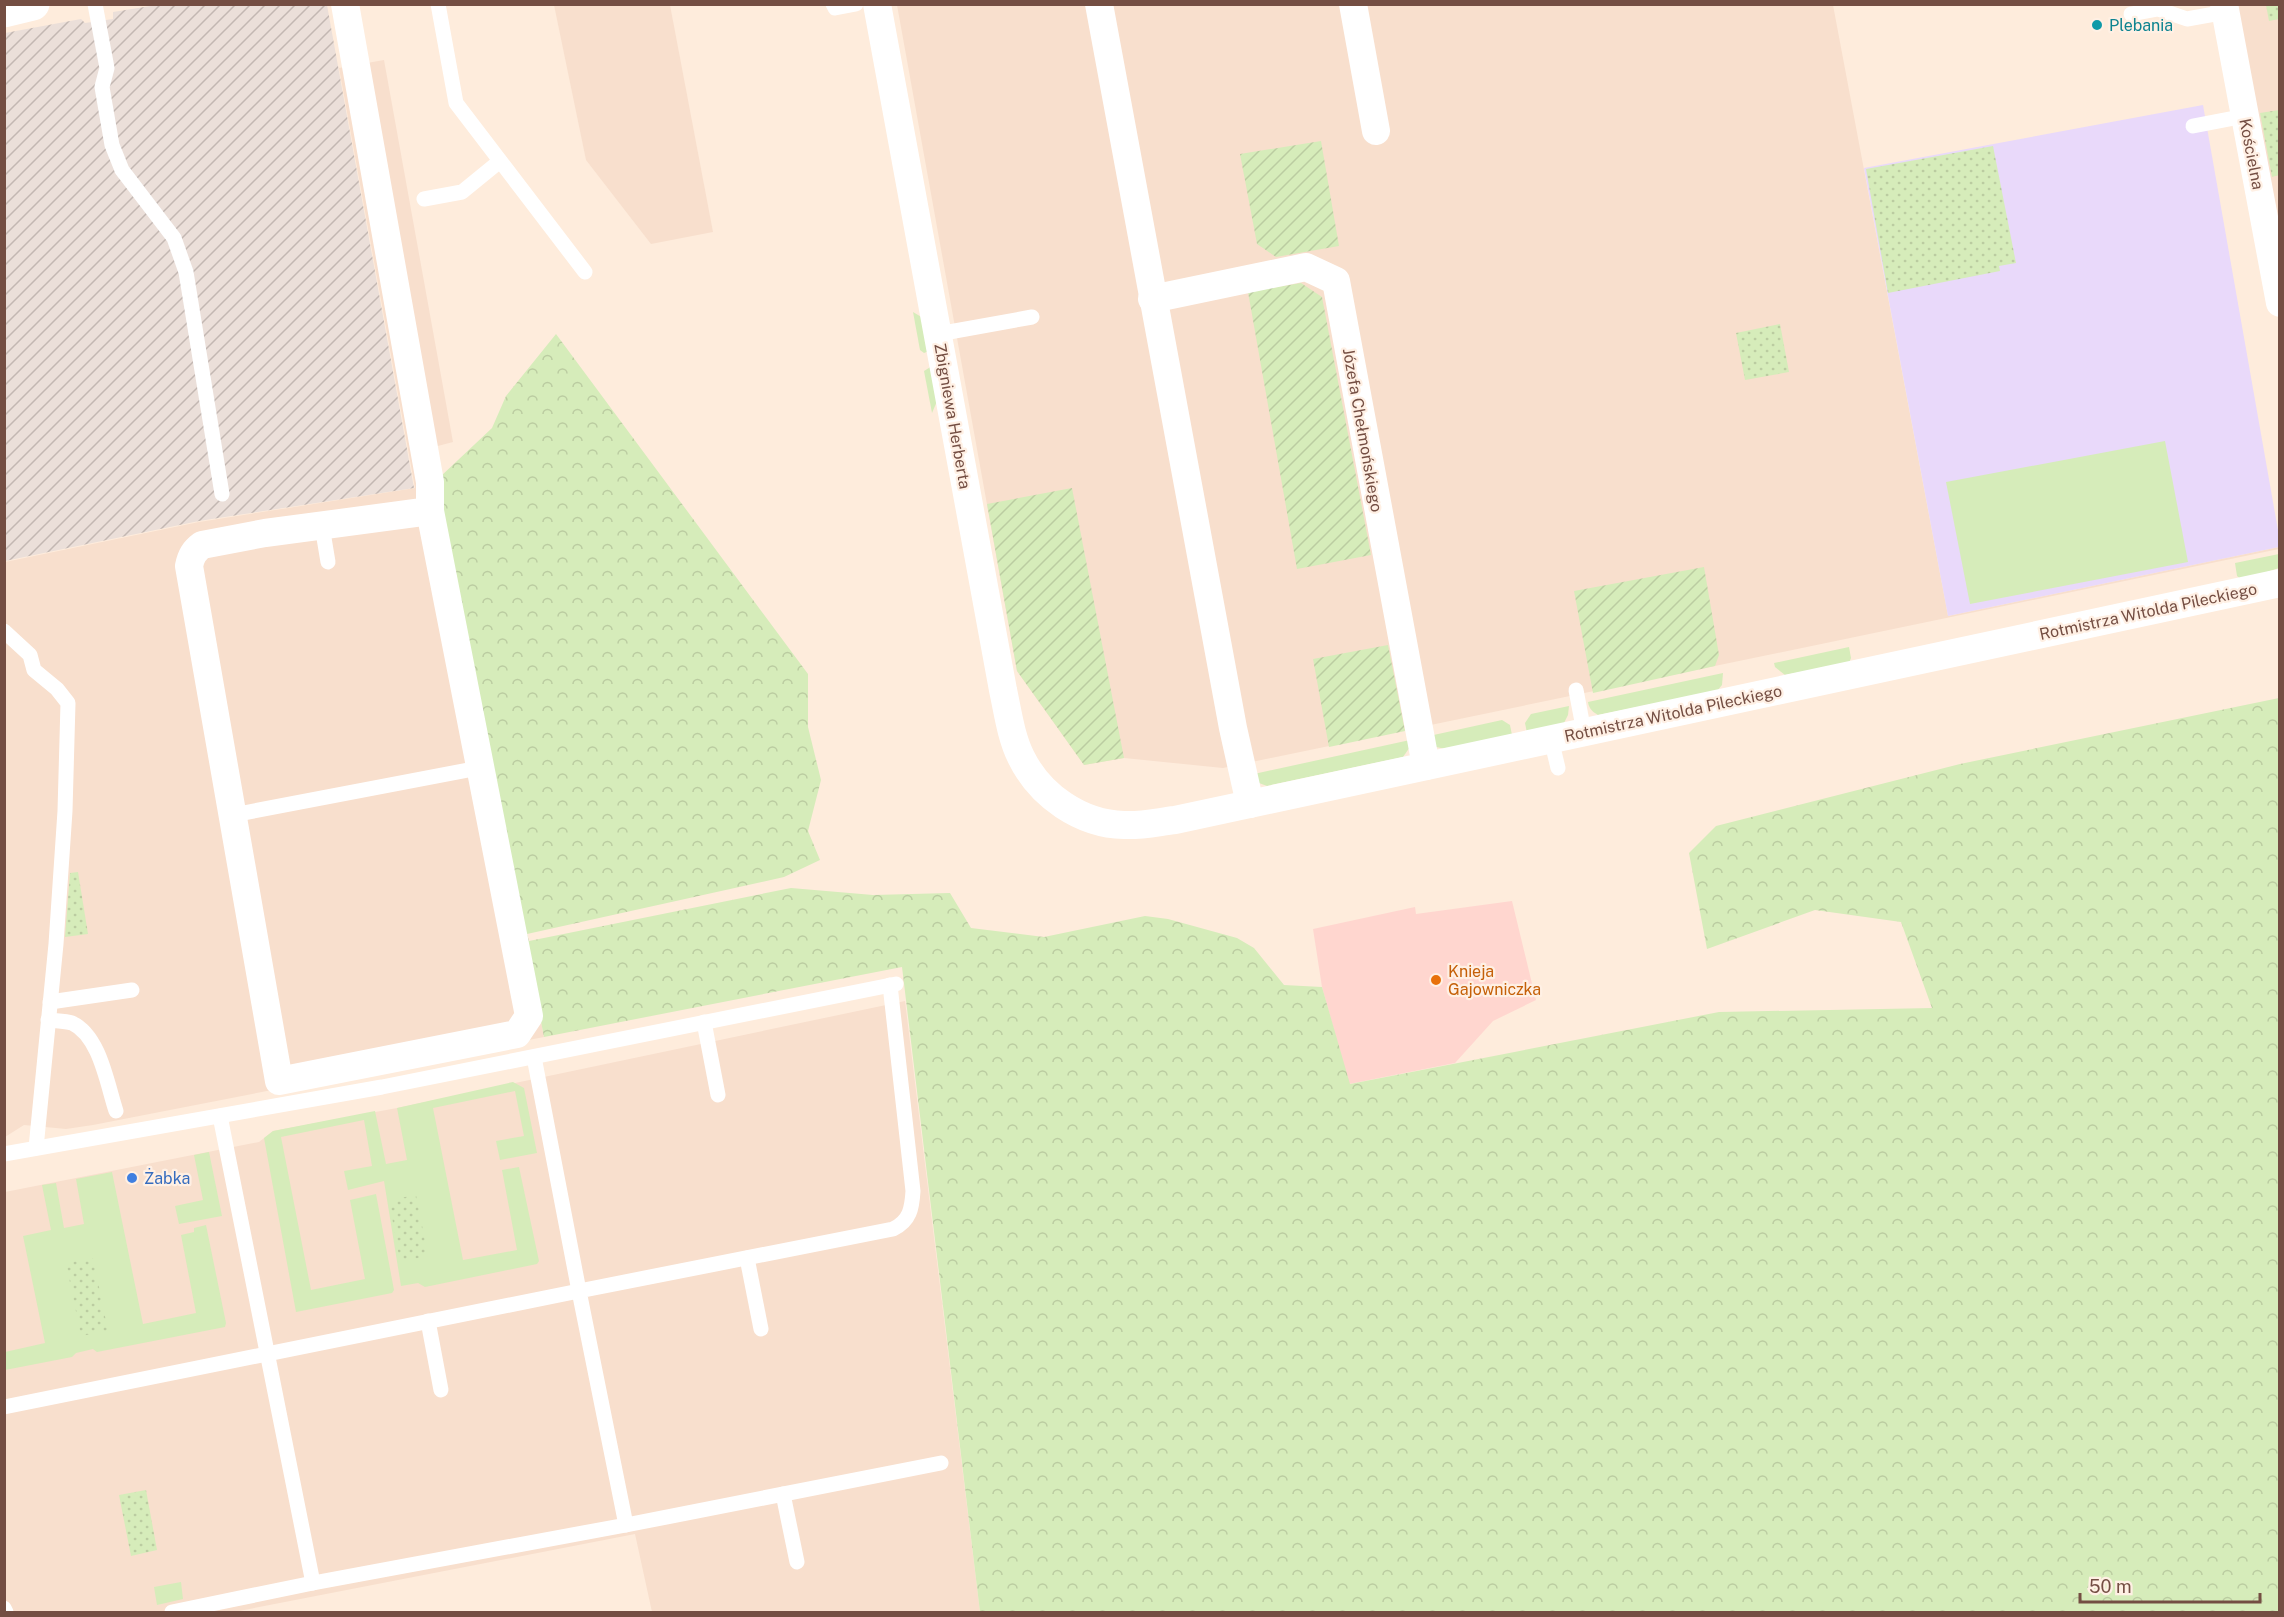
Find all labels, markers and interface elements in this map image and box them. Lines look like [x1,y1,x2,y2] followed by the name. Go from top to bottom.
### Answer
[2109,16,2173,35] place label: Plebania
[2090,18,2104,32] marker: Plebania
[2235,117,2268,191] street label: Kościelna
[930,342,975,490] street label: Zbigniewa Herberta
[1339,347,1386,514] street label: Józefa Chełmońskiego
[2038,579,2259,644] street label: Rotmistrza Witolda Pileckiego
[1563,681,1784,746] street label: Rotmistrza Witolda Pileckiego
[1448,962,1541,999] place label: Knieja Gajowniczka
[1429,973,1443,987] marker: Knieja Gajowniczka
[144,1168,190,1188] place label: Żabka
[125,1171,139,1185] marker: Żabka
[2080,1566,2260,1604] scale bar
[2089,1576,2132,1597] text: 50 m

